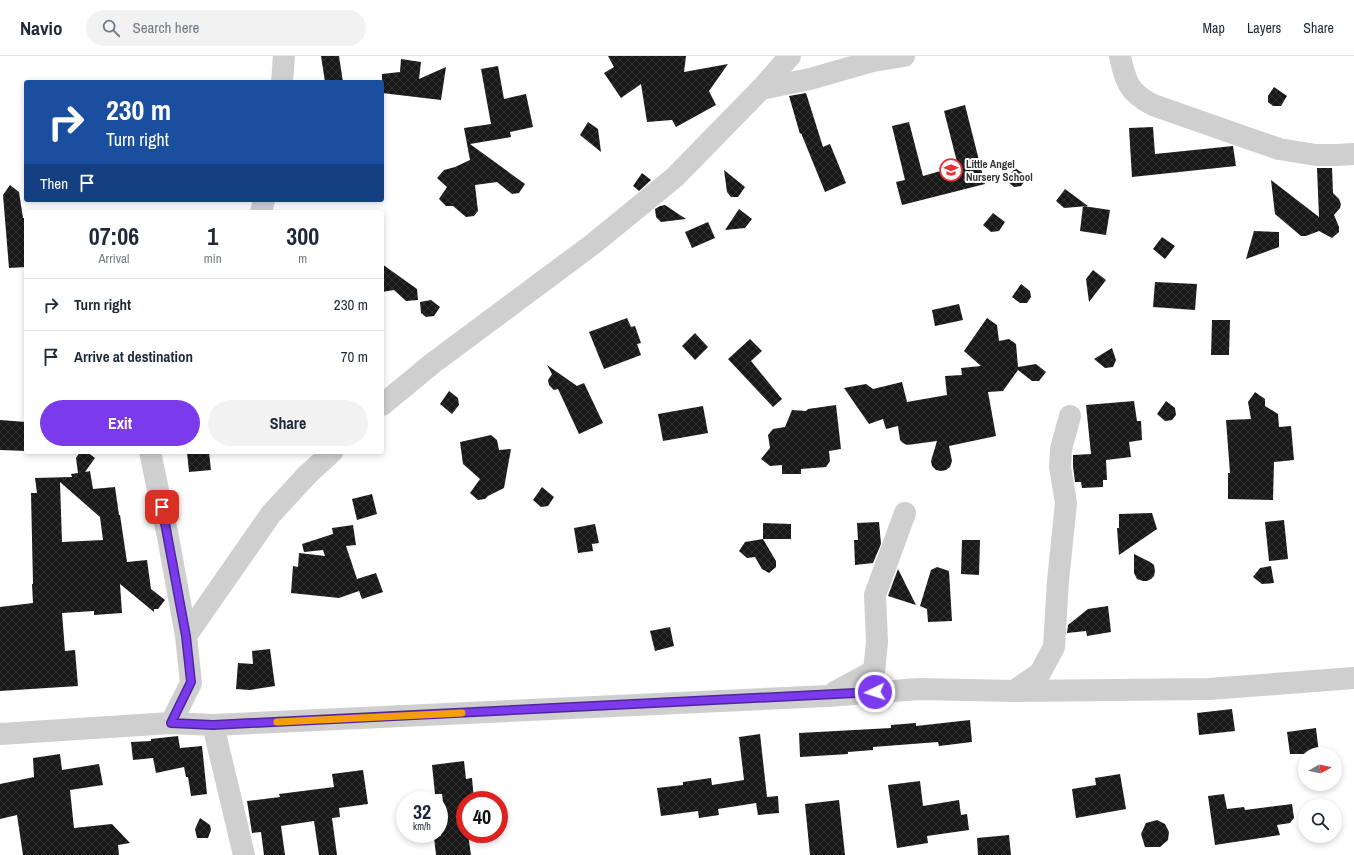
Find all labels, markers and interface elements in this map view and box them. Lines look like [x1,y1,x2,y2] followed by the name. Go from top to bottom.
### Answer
[86,10,366,46] search box
[20,15,62,41] text: Navio
[100,17,122,39] icon: search
[132,17,199,38] text: Search here
[1203,19,1225,37] text: Map
[1247,19,1281,37] text: Layers
[1303,19,1334,37] text: Share
[106,91,171,129] text: 230 m
[40,96,92,148] icon: right
[106,127,169,152] text: Turn right
[938,157,964,183] school or university icon: Little Angel Nursery School
[966,157,1033,184] place label: Little Angel Nursery School
[76,172,98,194] icon: arrive
[40,173,68,194] text: Then
[89,220,139,252] text: 07:06
[207,220,218,252] text: 1
[286,220,319,252] text: 300
[99,250,129,267] text: Arrival
[204,250,222,267] text: min
[298,250,307,267] text: m
[40,294,62,316] icon: right
[74,294,131,315] text: Turn right
[334,294,368,315] text: 230 m
[40,346,62,368] icon: arrive
[74,346,193,367] text: Arrive at destination
[341,346,368,367] text: 70 m
[40,400,200,446] button: Exit
[208,400,368,446] button: Share
[145,490,179,524] pin
[151,496,173,518] icon: arrive
[854,671,896,713] position arrow
[1298,747,1342,791] north arrow
[1298,747,1342,843] map controls
[456,791,508,843] speed limit sign: 40
[413,798,431,825] text: 32
[1298,799,1342,843] button: search
[413,820,431,833] text: km/h

